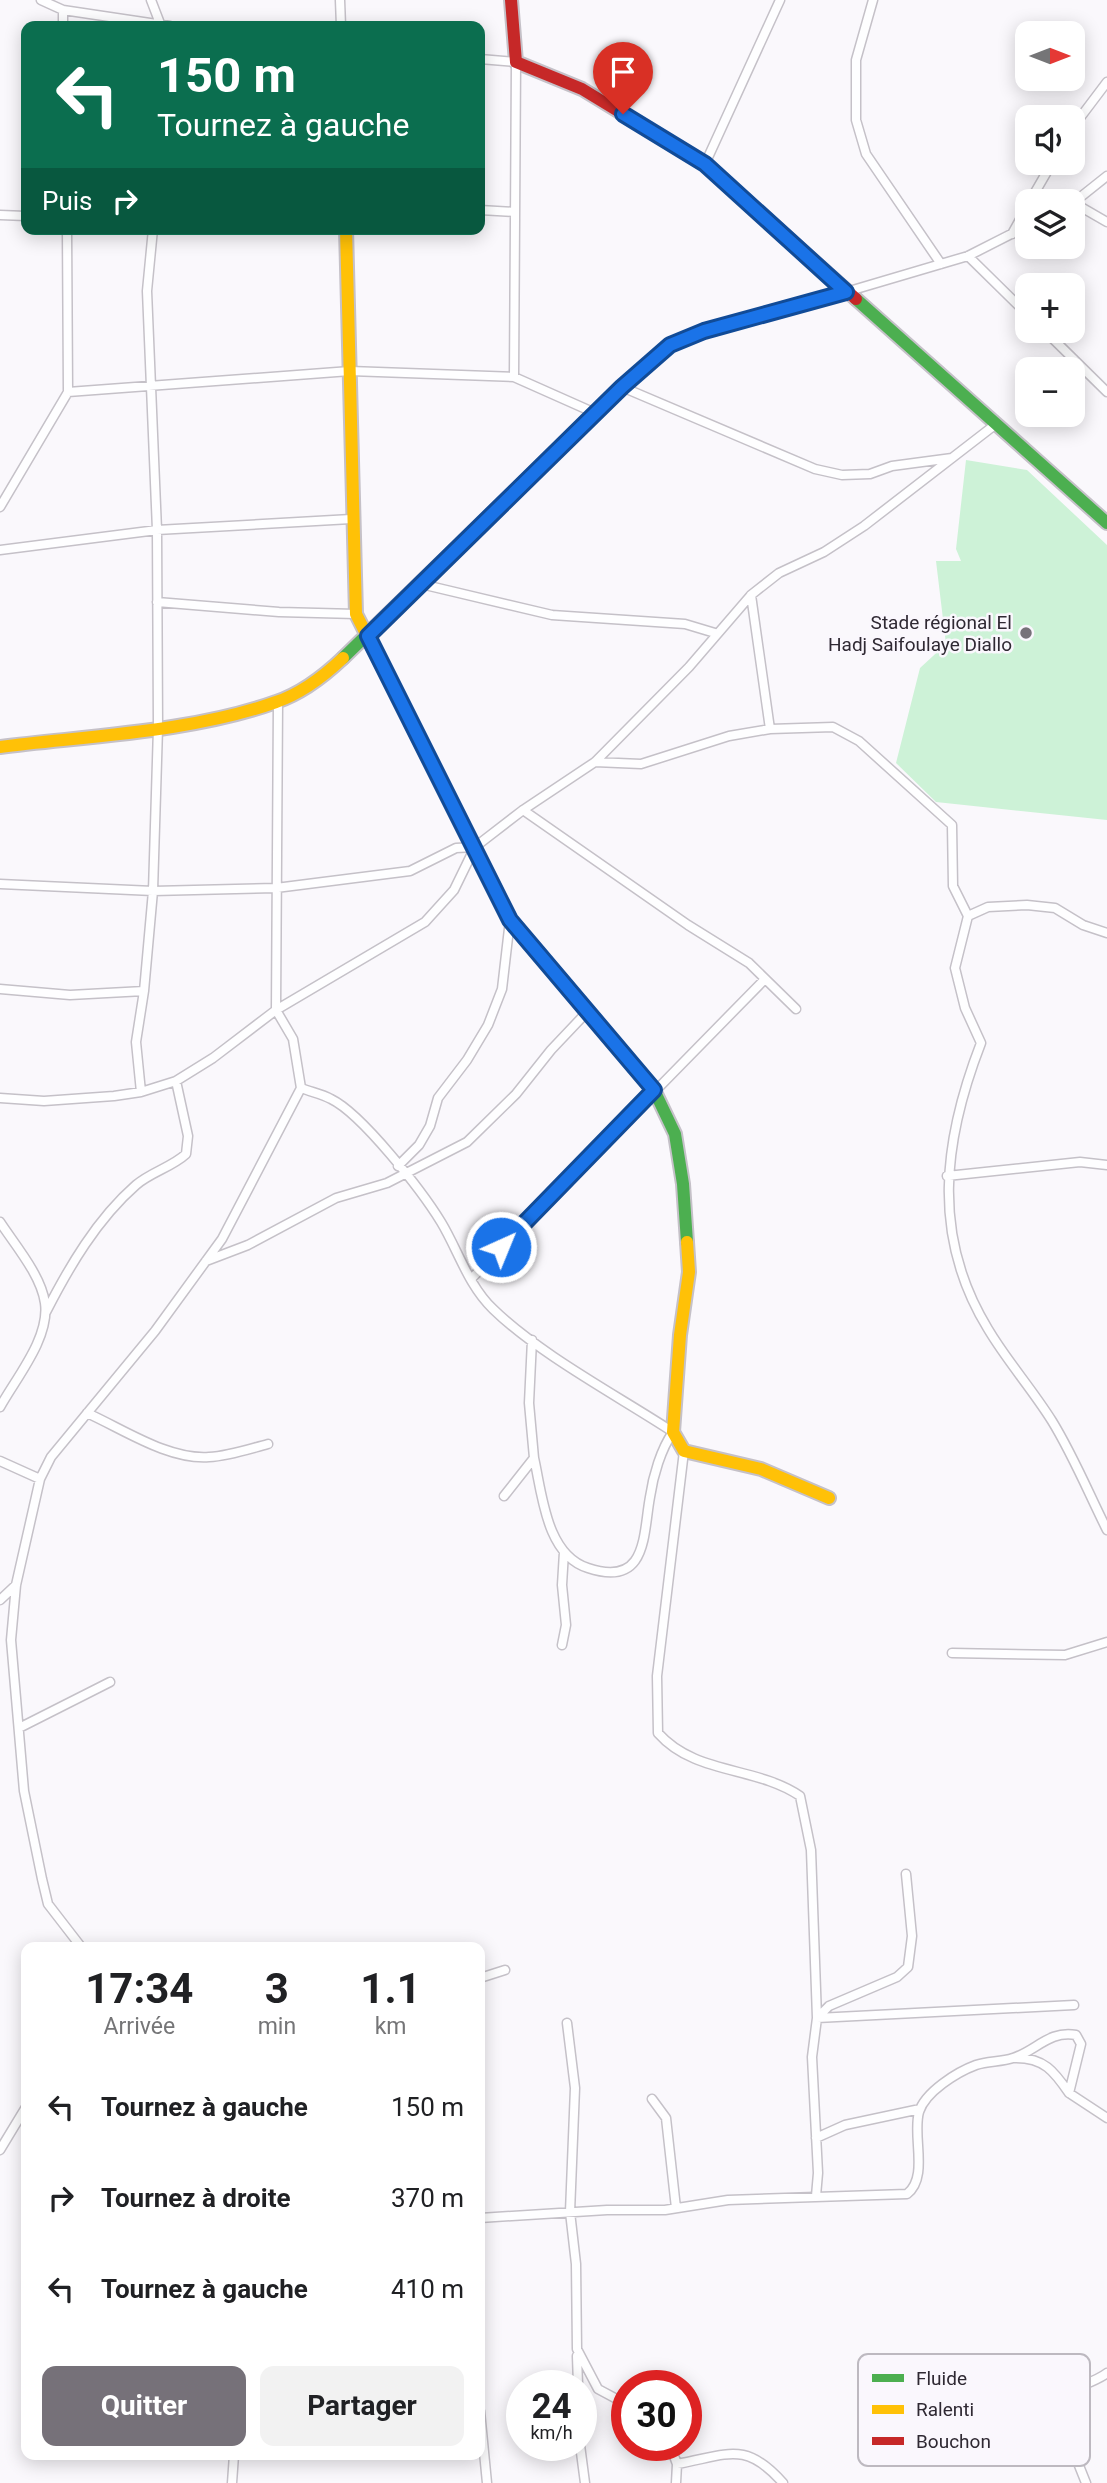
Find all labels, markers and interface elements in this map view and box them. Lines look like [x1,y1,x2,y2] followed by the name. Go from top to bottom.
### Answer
[1015,21,1085,91] north arrow
[1015,21,1085,427] map controls
[593,42,653,114] pin
[157,47,296,104] text: 150 m
[42,49,133,140] icon: left
[604,53,642,91] icon: arrive
[1015,105,1085,175] button: sound
[157,106,409,144] text: Tournez à gauche
[106,182,144,220] icon: right
[42,186,92,216] text: Puis
[1015,189,1085,259] button: layers
[1015,273,1085,343] button: +
[1015,357,1085,427] button: −
[828,611,1012,656] place label: Stade régional El Hadj Saifoulaye Diallo
[1018,625,1034,641] marker: Stade régional El Hadj Saifoulaye Diallo
[464,1210,538,1284] position arrow
[85,1964,193,2013] text: 17:34
[265,1964,289,2013] text: 3
[360,1964,421,2013] text: 1.1
[104,2013,175,2040] text: Arrivée
[258,2013,296,2040] text: min
[375,2013,406,2040] text: km
[42,2088,80,2126] icon: left
[101,2092,308,2122] text: Tournez à gauche
[391,2092,464,2122] text: 150 m
[42,2179,80,2217] icon: right
[101,2183,291,2213] text: Tournez à droite
[391,2183,464,2213] text: 370 m
[42,2270,80,2308] icon: left
[101,2274,308,2304] text: Tournez à gauche
[391,2274,464,2304] text: 410 m
[858,2354,1090,2466] legend
[42,2366,246,2446] button: Quitter
[260,2366,464,2446] button: Partager
[916,2367,967,2390] text: Fluide
[611,2370,702,2461] speed limit sign: 30
[531,2386,572,2427] text: 24
[916,2398,974,2421] text: Ralenti
[530,2422,573,2443] text: km/h
[916,2430,991,2453] text: Bouchon

